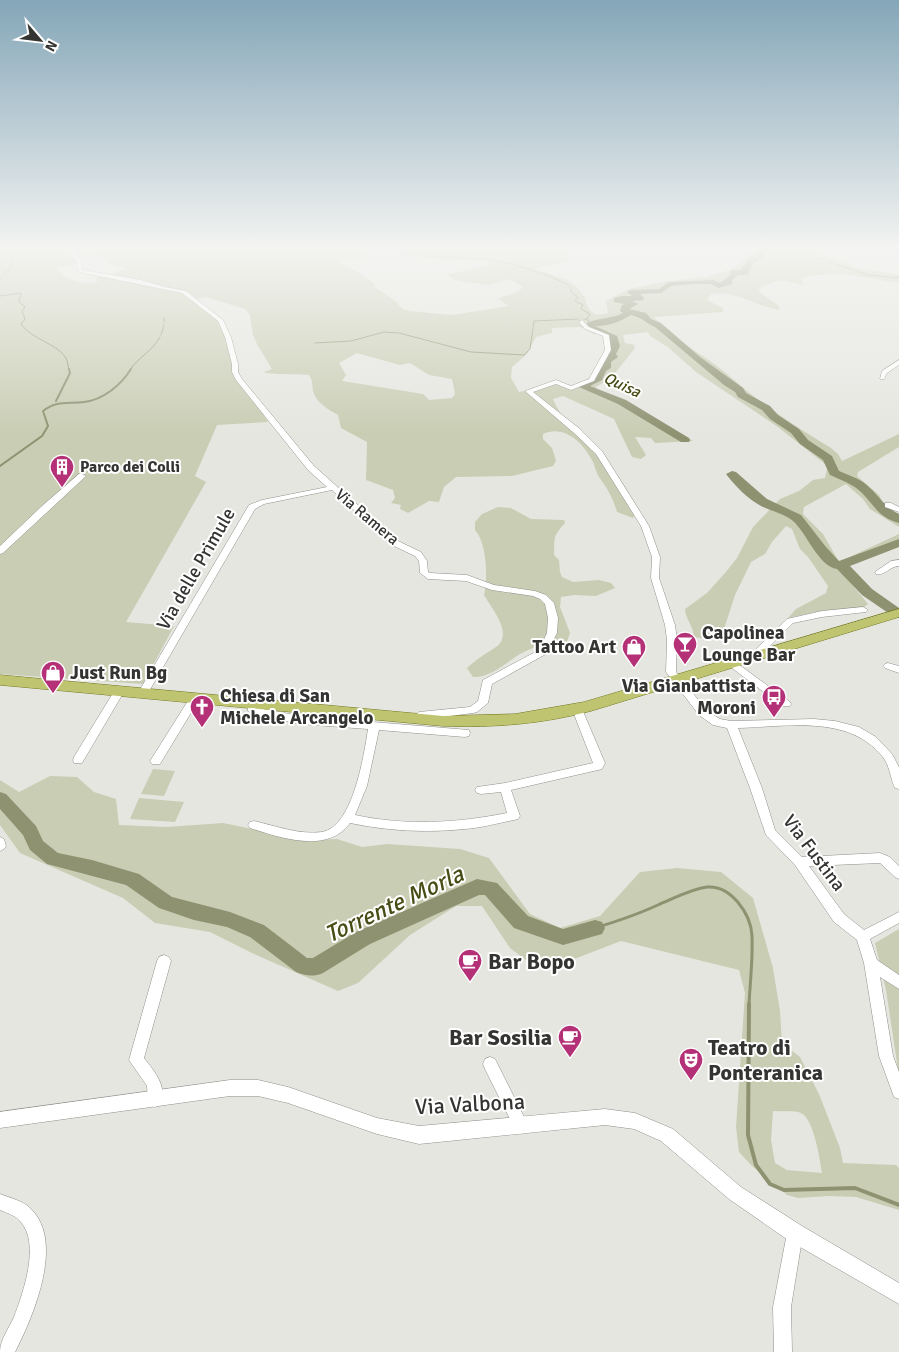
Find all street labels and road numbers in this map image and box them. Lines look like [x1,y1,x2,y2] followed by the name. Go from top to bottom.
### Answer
[331,484,403,550] street label: Via Ramera
[151,504,241,634] street label: Via delle Primule
[777,810,851,896] street label: Via Fustina
[414,1088,526,1120] street label: Via Valbona

